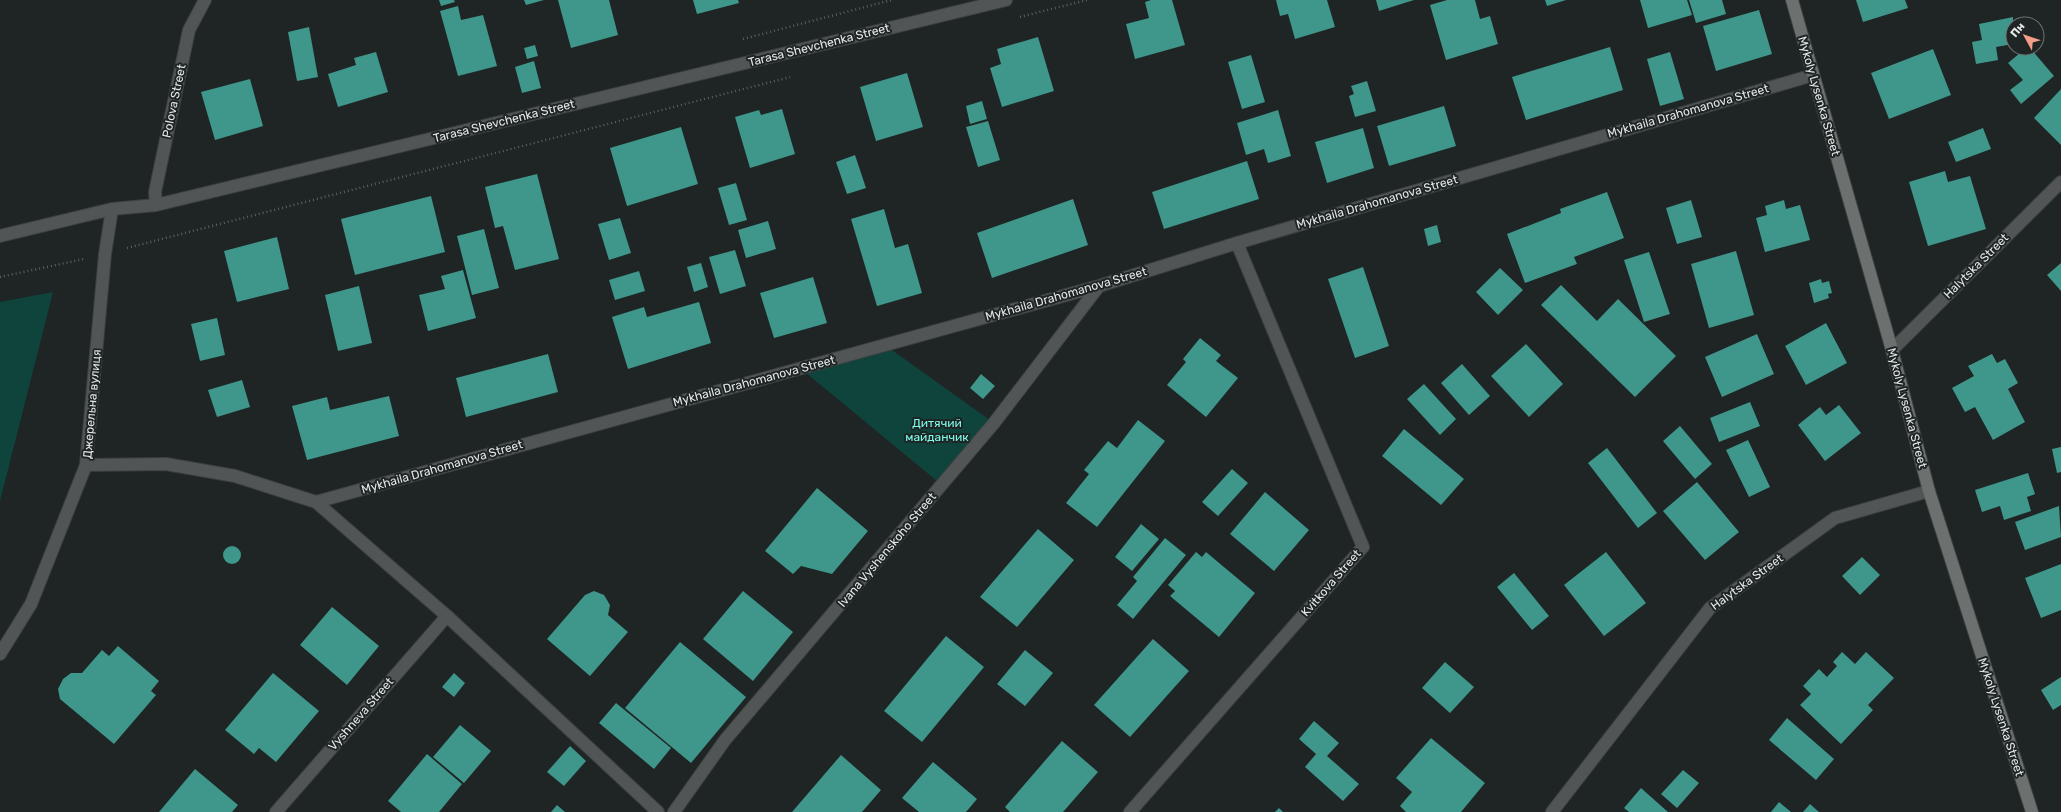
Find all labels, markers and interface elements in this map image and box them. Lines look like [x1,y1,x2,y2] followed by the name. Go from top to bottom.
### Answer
[2005,16,2045,56] north arrow
[2008,20,2028,40] text: Пн
[747,21,891,69] street label: Tarasa Shevchenka Street
[1795,35,1843,158] street label: Mykoly Lysenka Street
[159,63,189,139] street label: Polova Street
[1606,81,1771,141] street label: Mykhaila Drahomanova Street
[432,97,576,145] street label: Tarasa Shevchenka Street
[1295,172,1460,232] street label: Mykhaila Drahomanova Street
[1941,230,2012,301] street label: Halytska Street
[984,264,1149,324] street label: Mykhaila Drahomanova Street
[1884,346,1930,470] street label: Mykoly Lysenka Street
[80,349,104,459] street label: Джерельна вулиця
[671,353,837,409] street label: Mykhaila Drahomanova Street
[905,416,969,444] park label: Дитячий майданчик
[360,437,525,497] street label: Mykhaila Drahomanova Street
[835,490,939,610] street label: Ivana Vyshenskoho Street
[1298,546,1364,619] street label: Kvitkova Street
[1708,551,1786,613] street label: Halytska Street
[1975,656,2027,778] street label: Mykoly Lysenka Street
[326,674,397,753] street label: Vyshneva Street

